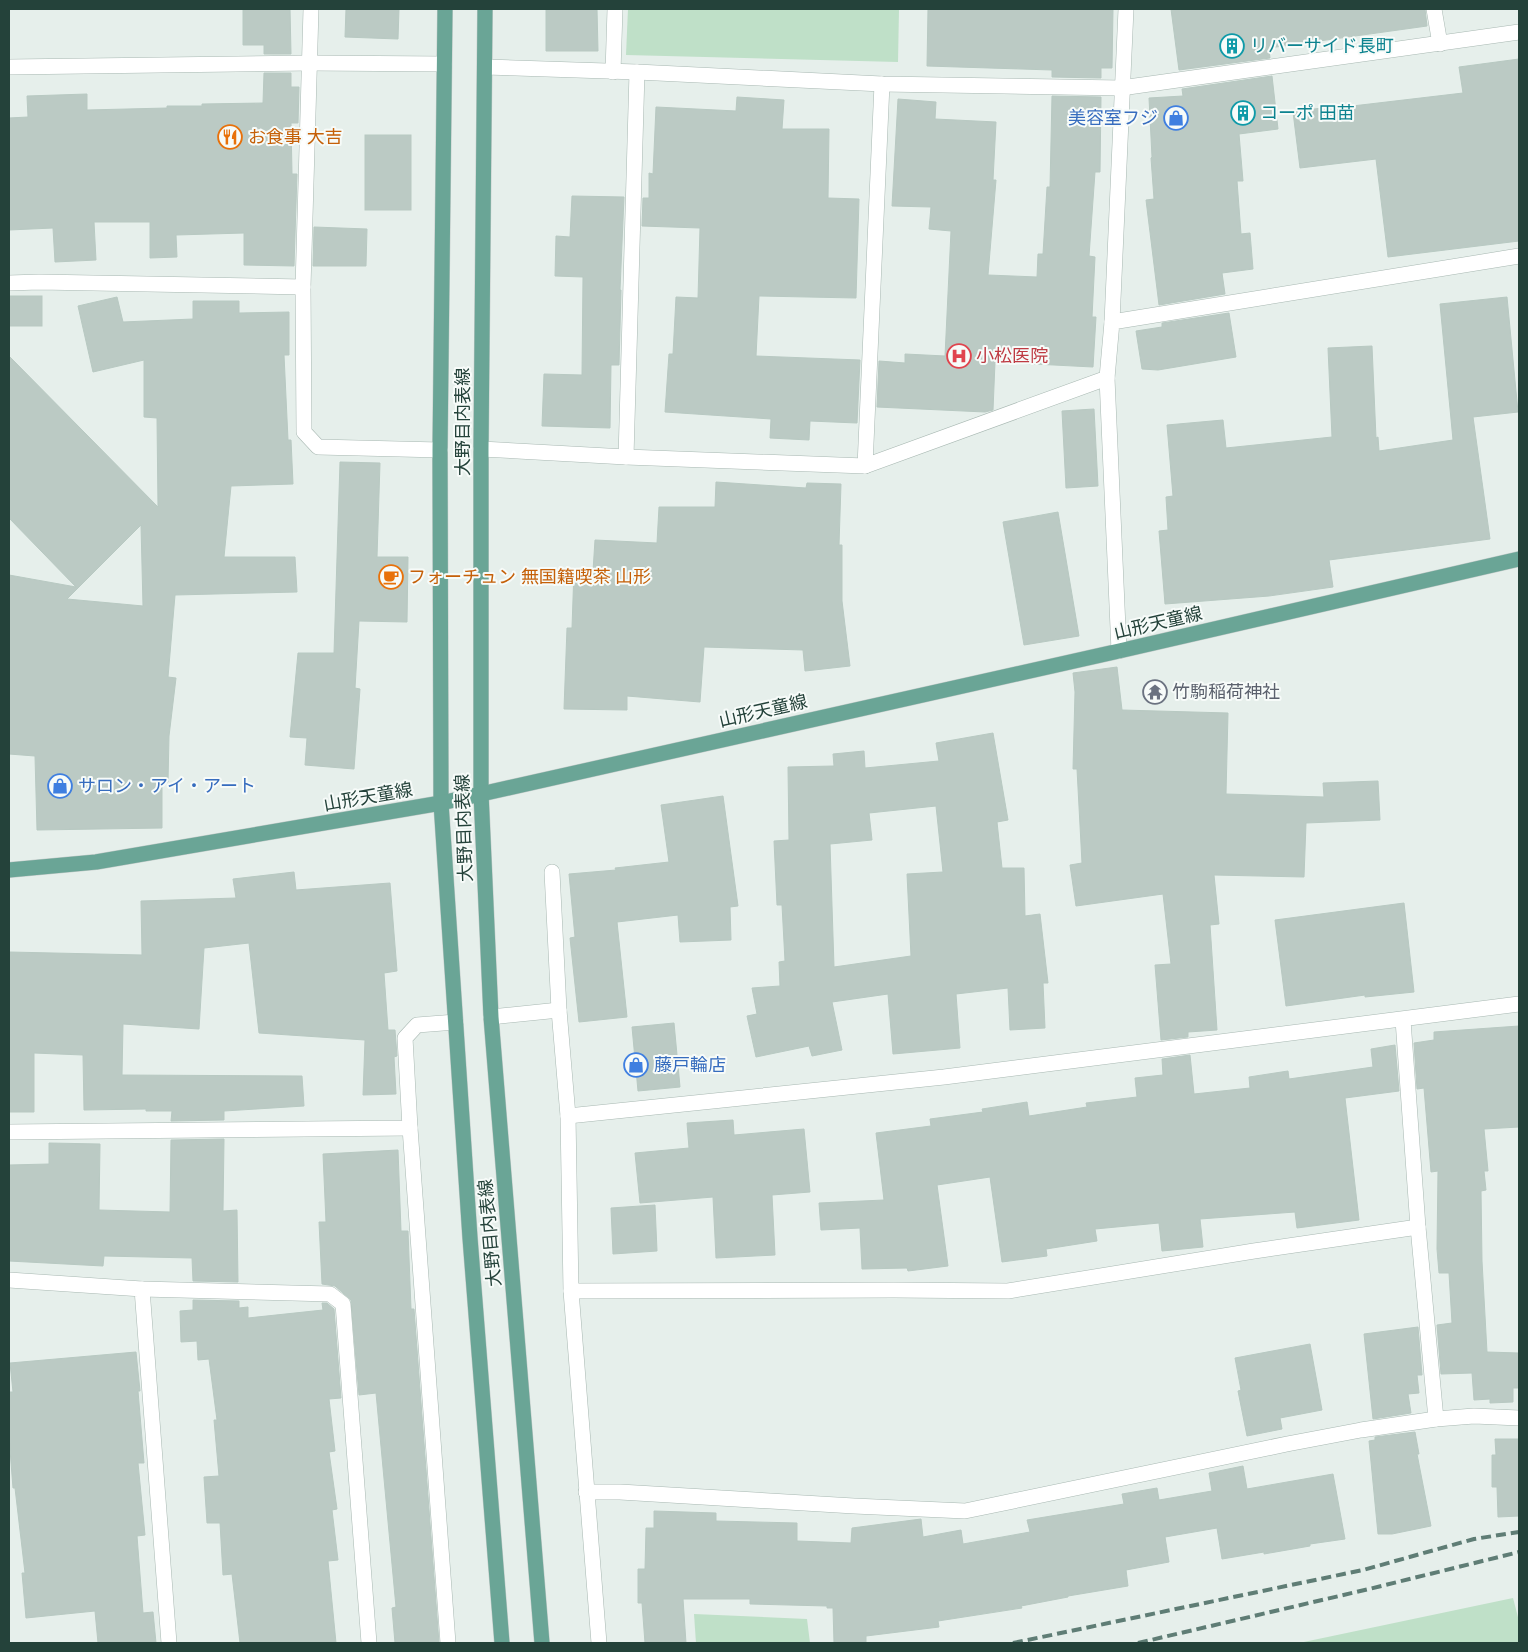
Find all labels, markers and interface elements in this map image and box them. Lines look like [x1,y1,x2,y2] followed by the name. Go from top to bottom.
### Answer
[1219,33,1245,59] building icon: リバーサイド長町
[1250,33,1394,57] place label: リバーサイド長町
[1230,100,1256,126] building icon: コーポ 田苗
[1260,100,1355,124] place label: コーポ 田苗
[1068,105,1158,129] place label: 美容室フジ
[1163,105,1189,131] shop icon: 美容室フジ
[217,124,243,150] restaurant icon: お食事 大吉
[248,124,343,148] place label: お食事 大吉
[946,343,972,369] hospital icon: 小松医院
[976,343,1048,367] place label: 小松医院
[450,368,474,476] street label: 大野目内表線
[378,564,404,590] cafe icon: フォーチュン 無国籍喫茶 山形
[408,564,651,588] place label: フォーチュン 無国籍喫茶 山形
[1111,600,1204,644] street label: 山形天童線
[1142,679,1168,705] temple icon: 竹駒稲荷神社
[1172,679,1280,703] place label: 竹駒稲荷神社
[716,688,809,732] street label: 山形天童線
[47,773,73,799] shop icon: サロン・アイ・アート
[78,773,256,797] place label: サロン・アイ・アート
[449,774,477,882] street label: 大野目内表線
[321,776,414,816] street label: 山形天童線
[623,1052,649,1078] shop icon: 藤戸輪店
[654,1052,726,1076] place label: 藤戸輪店
[472,1178,506,1288] street label: 大野目内表線

